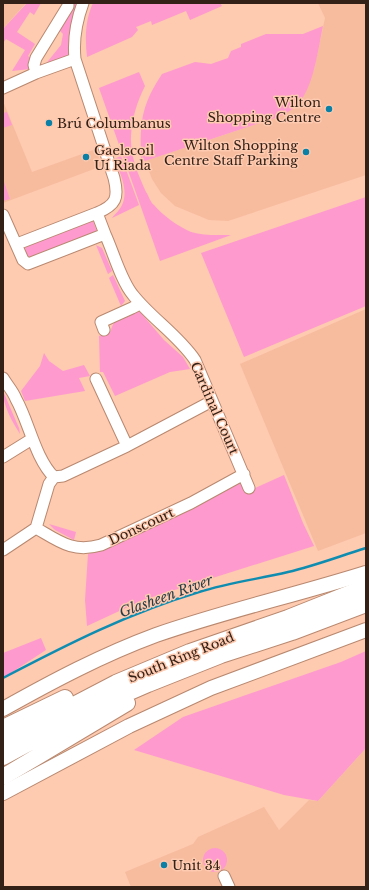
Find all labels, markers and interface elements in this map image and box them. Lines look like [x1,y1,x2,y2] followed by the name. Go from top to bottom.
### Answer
[207,94,321,126] place label: Wilton Shopping Centre
[324,104,334,114] marker: Wilton Shopping Centre
[57,115,171,132] place label: Brú Columbanus
[44,118,54,128] marker: Brú Columbanus
[164,137,298,169] place label: Wilton Shopping Centre Staff Parking
[94,142,154,174] place label: Gaelscoil Uí Riada
[301,147,311,157] marker: Wilton Shopping Centre Staff Parking
[81,152,91,162] marker: Gaelscoil Uí Riada
[186,359,243,457] street label: Cardinal Court
[106,504,177,549] street label: Donscourt
[117,571,216,621] water label: Glasheen River
[126,628,237,686] street label: South Ring Road
[172,857,220,874] place label: Unit 34
[159,860,169,870] marker: Unit 34

